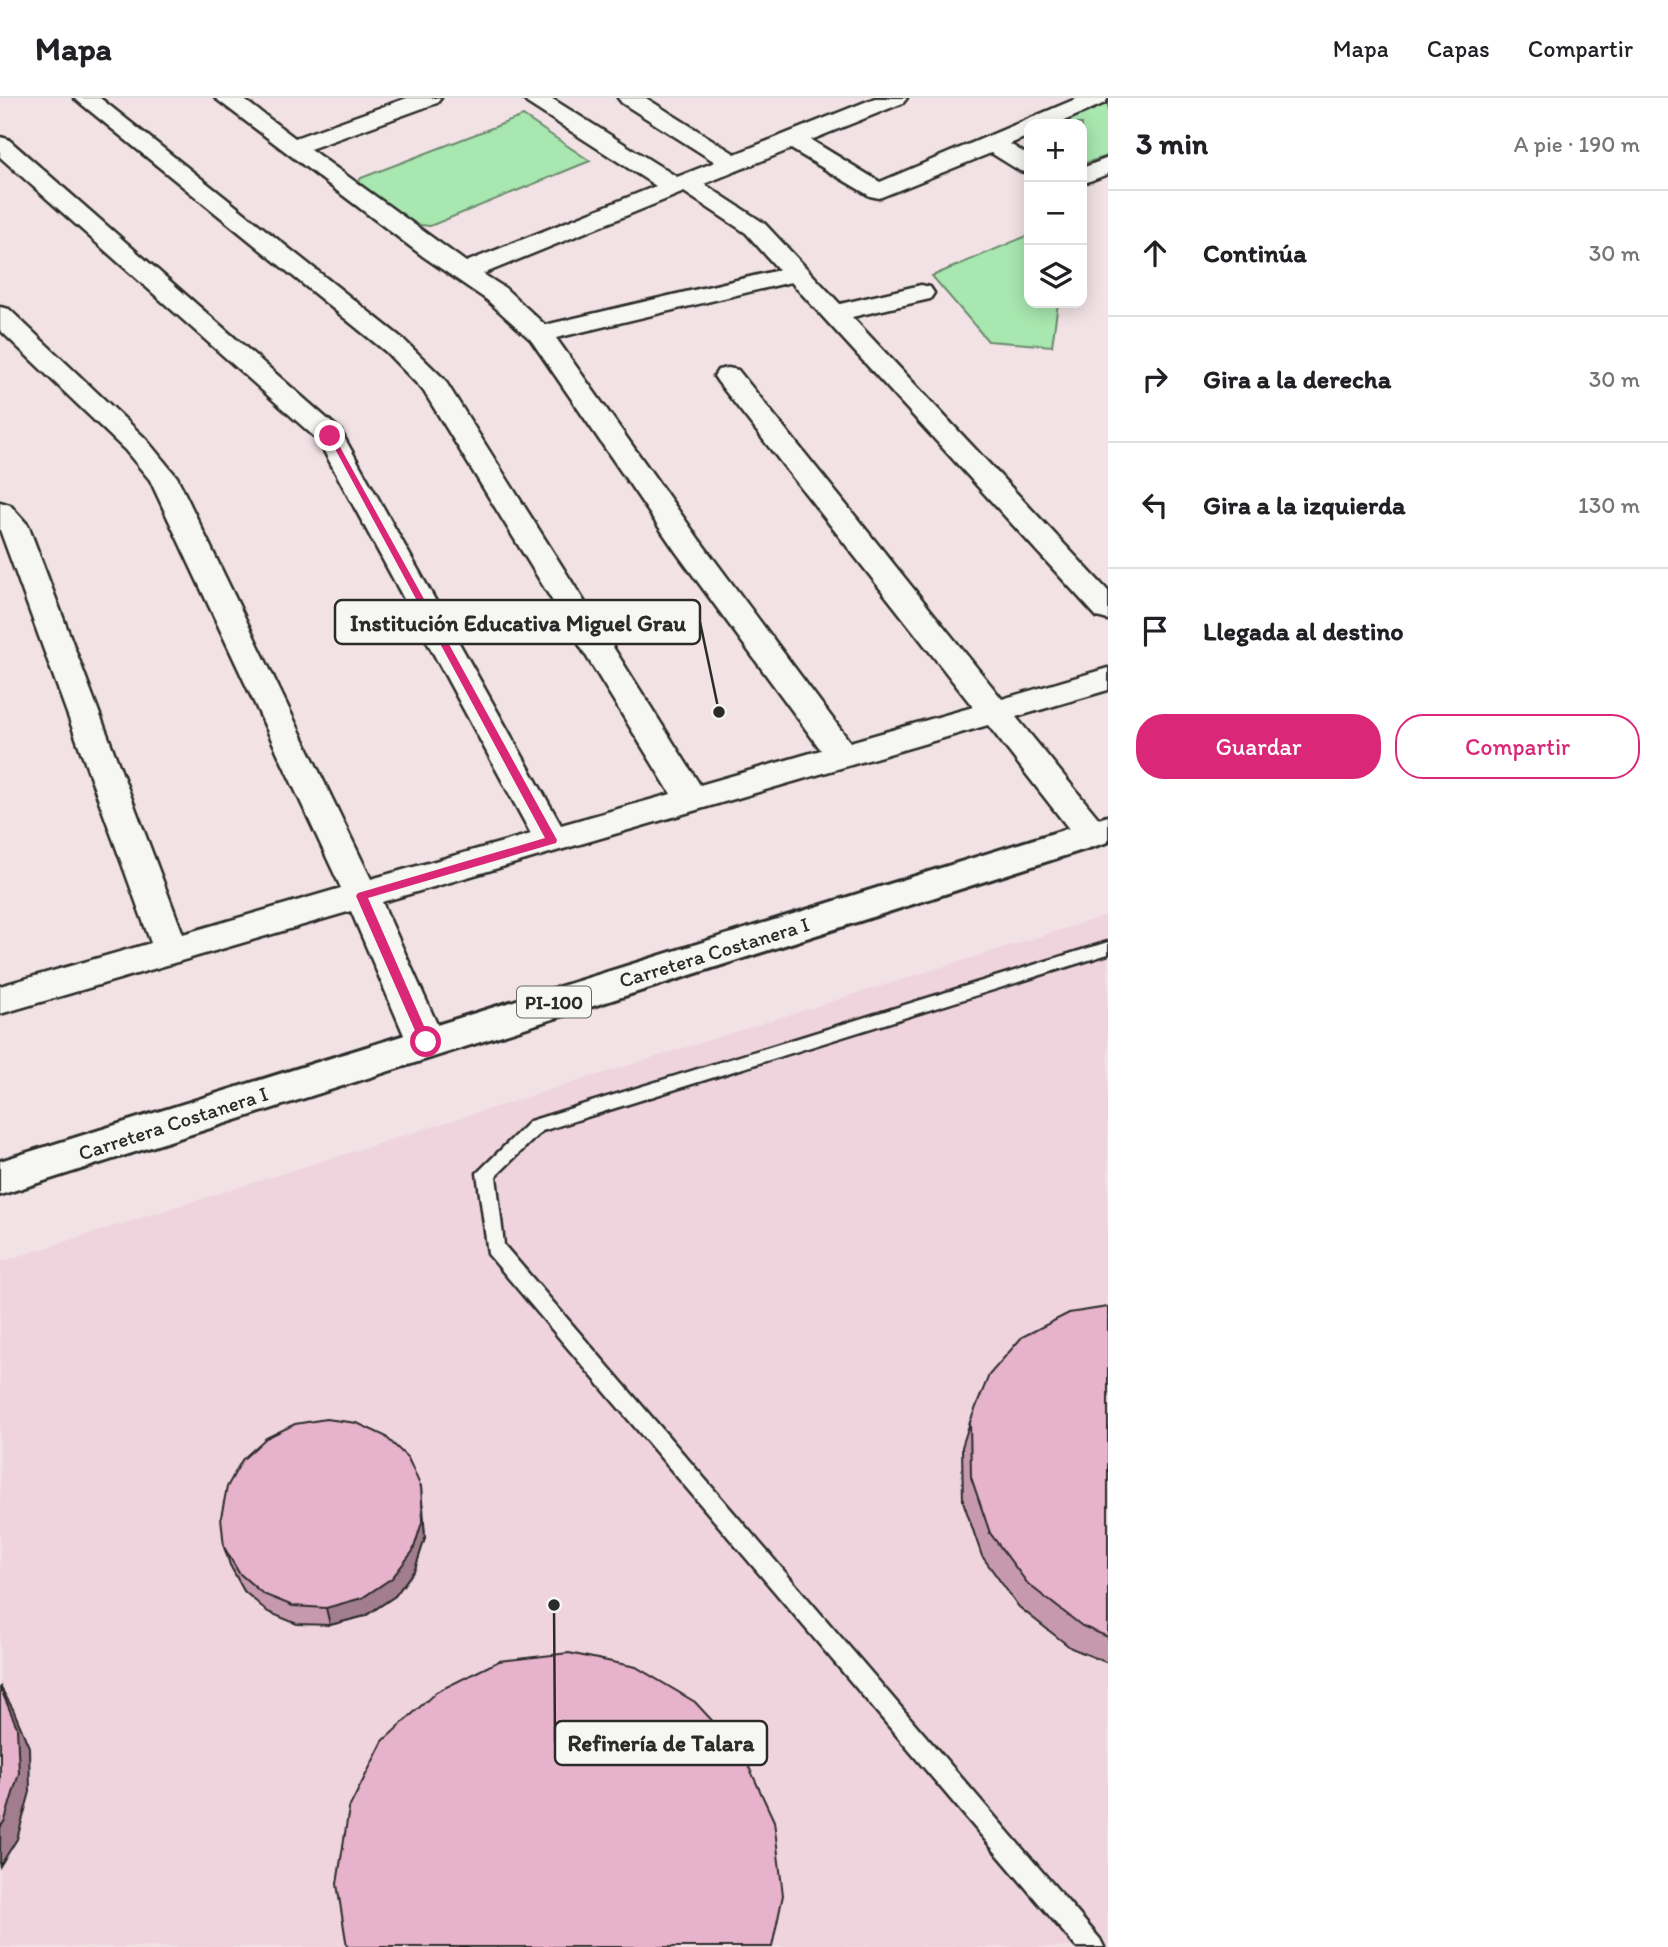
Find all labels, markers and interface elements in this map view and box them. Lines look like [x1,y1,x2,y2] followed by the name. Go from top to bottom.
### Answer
[35,29,112,68] text: Mapa
[1333,34,1389,63] text: Mapa
[1427,34,1490,63] text: Capas
[1528,34,1633,63] text: Compartir
[1024,119,1087,308] map controls
[1024,119,1087,182] button: +
[1136,125,1208,162] text: 3 min
[1514,130,1640,158] text: A pie · 190 m
[1024,182,1087,245] button: −
[1136,234,1174,272] icon: ahead
[1203,237,1307,269] text: Continúa
[1589,239,1640,267] text: 30 m
[1024,245,1087,308] button: layers
[1136,360,1174,398] icon: right
[1203,363,1391,395] text: Gira a la derecha
[1589,365,1640,393] text: 30 m
[314,420,345,451] route end
[1136,486,1174,524] icon: left
[1203,489,1406,521] text: Gira a la izquierda
[1578,491,1640,519] text: 130 m
[335,600,700,644] callout: Institución Educativa Miguel Grau
[350,609,686,637] text: Institución Educativa Miguel Grau
[1136,612,1174,650] icon: arrive
[1203,615,1404,647] text: Llegada al destino
[1136,714,1381,779] button: Guardar
[1395,714,1640,779] button: Compartir
[616,911,812,993] street label: Carretera Costanera I
[517,986,591,1018] road number: PI-100
[410,1026,441,1057] route start
[75,1081,271,1165] street label: Carretera Costanera I
[555,1721,767,1765] callout: Refinería de Talara
[568,1729,755,1757] text: Refinería de Talara

